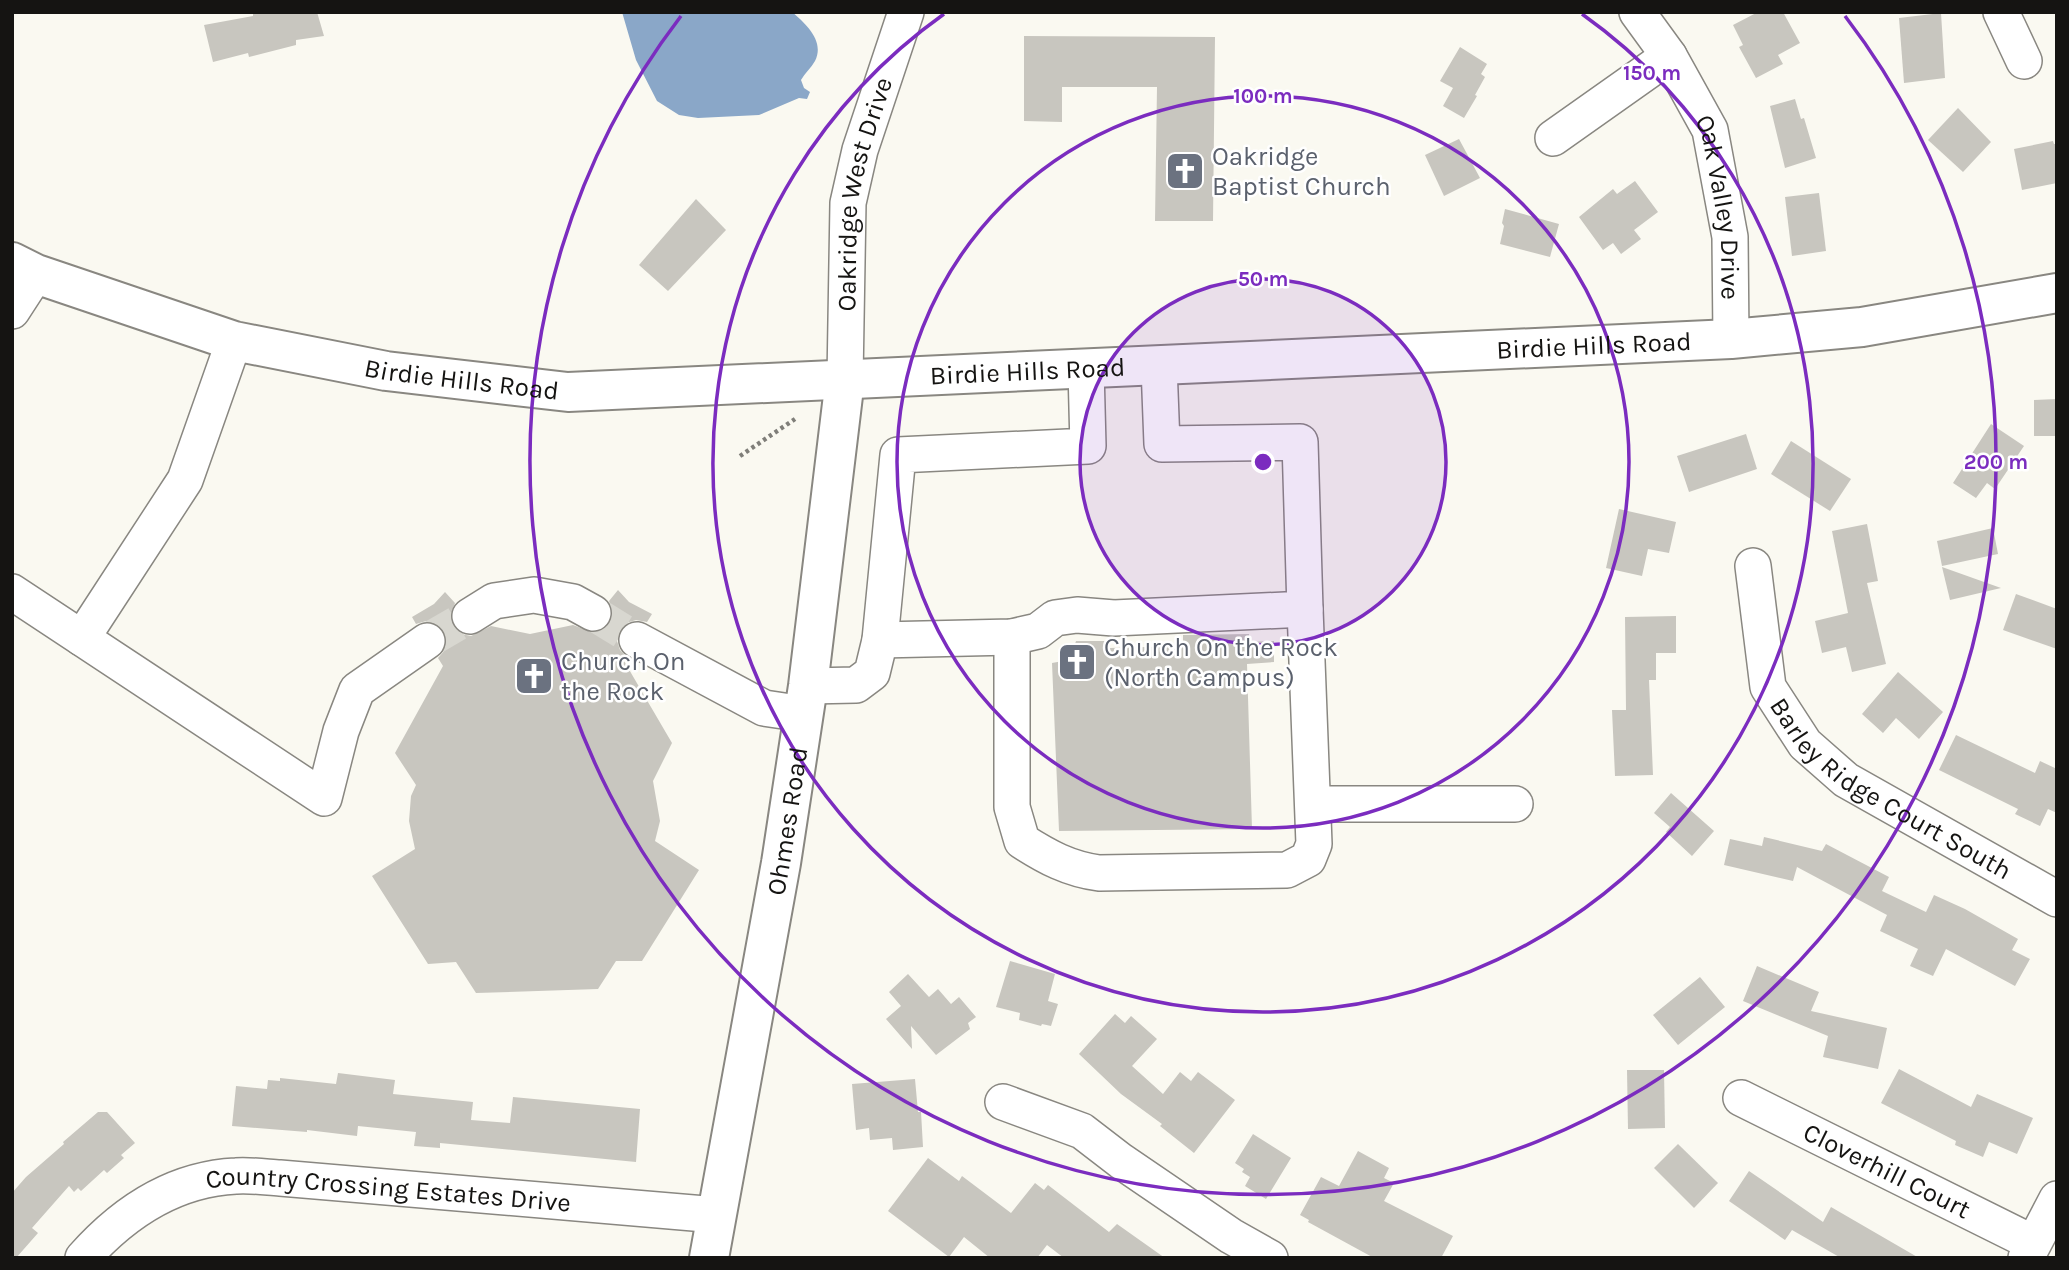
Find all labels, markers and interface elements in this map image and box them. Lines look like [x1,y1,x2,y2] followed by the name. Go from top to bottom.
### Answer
[1623,61,1681,85] text: 150 m
[831,73,899,312] street label: Oakridge West Drive
[1233,84,1293,108] text: 100 m
[1689,109,1746,300] street label: Oak Valley Drive
[1212,141,1391,202] place label: Oakridge Baptist Church
[1164,150,1206,192] church icon: Oakridge Baptist Church
[1238,267,1288,291] text: 50 m
[1496,325,1692,365] street label: Birdie Hills Road
[929,351,1126,391] street label: Birdie Hills Road
[362,352,561,406] street label: Birdie Hills Road
[1251,450,1275,474] centre of rings
[1964,450,2028,474] text: 200 m
[1104,632,1338,693] place label: Church On the Rock (North Campus)
[1056,641,1098,683] church icon: Church On the Rock (North Campus)
[561,646,686,707] place label: Church On the Rock
[513,655,555,697] church icon: Church On the Rock
[1764,692,2017,886] street label: Barley Ridge Court South
[760,745,814,898] street label: Ohmes Road
[1798,1116,1976,1225] street label: Cloverhill Court
[203,1160,572,1218] street label: Country Crossing Estates Drive

